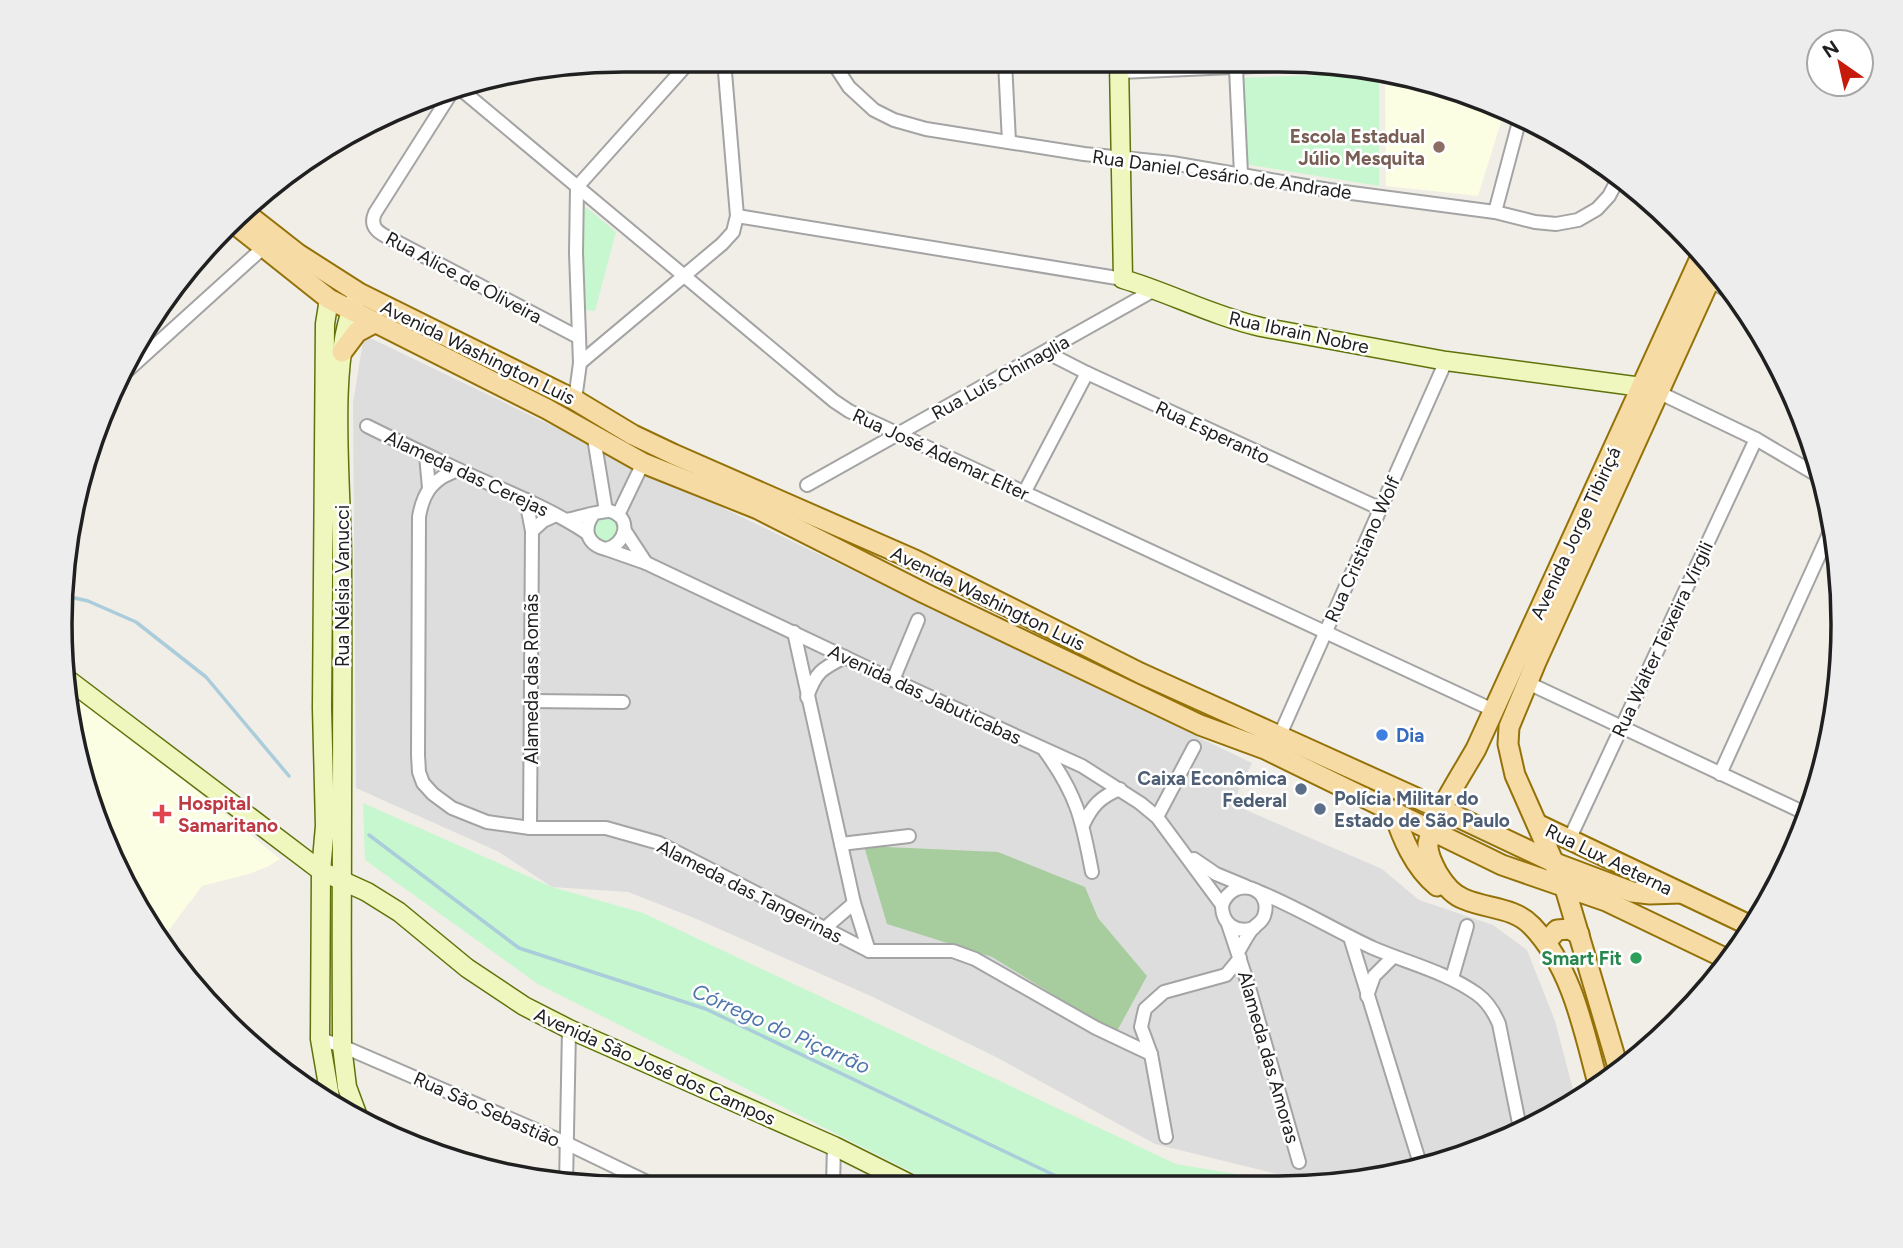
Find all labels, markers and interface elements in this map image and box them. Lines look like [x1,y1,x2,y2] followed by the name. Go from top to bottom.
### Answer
[1805,28,1875,98] north arrow
[1818,36,1843,63] text: N
[1290,125,1425,170] place label: Escola Estadual Júlio Mesquita
[1431,139,1447,155] marker: Escola Estadual Júlio Mesquita
[1091,145,1353,204] street label: Rua Daniel Cesário de Andrade
[382,226,546,328] street label: Rua Alice de Oliveira
[377,295,579,410] street label: Avenida Washington Luis
[1227,306,1371,359] street label: Rua Ibrain Nobre
[927,330,1073,425] street label: Rua Luís Chinaglia
[1152,396,1274,469] street label: Rua Esperanto
[849,403,1033,506] street label: Rua José Ademar Elter
[381,425,552,521] street label: Alameda das Cerejas
[1525,443,1626,623] street label: Avenida Jorge Tibiriçá
[1320,473,1405,626] street label: Rua Cristiano Wolf
[331,505,354,667] street label: Rua Nélsia Vanucci
[1607,538,1718,741] street label: Rua Walter Teixeira Virgili
[887,541,1089,656] street label: Avenida Washington Luis
[520,593,543,764] street label: Alameda das Romãs
[825,640,1025,749] street label: Avenida das Jabuticabas
[1396,724,1424,747] place label: Dia
[1374,727,1390,743] marker: Dia
[1137,767,1287,812] place label: Caixa Econômica Federal
[1293,781,1309,797] marker: Caixa Econômica Federal
[1334,787,1510,832] place label: Polícia Militar do Estado de São Paulo
[178,792,278,837] place label: Hospital Samaritano
[1312,801,1328,817] marker: Polícia Militar do Estado de São Paulo
[152,804,172,824] marker: Hospital Samaritano
[1542,819,1676,900] street label: Rua Lux Aeterna
[654,835,846,948] street label: Alameda das Tangerinas
[1541,947,1622,970] place label: Smart Fit
[1628,950,1644,966] marker: Smart Fit
[1233,968,1304,1146] street label: Alameda das Amoras
[688,978,874,1079] water label: Córrego do Piçarrão
[531,1003,779,1130] street label: Avenida São José dos Campos
[410,1067,564,1152] street label: Rua São Sebastião

